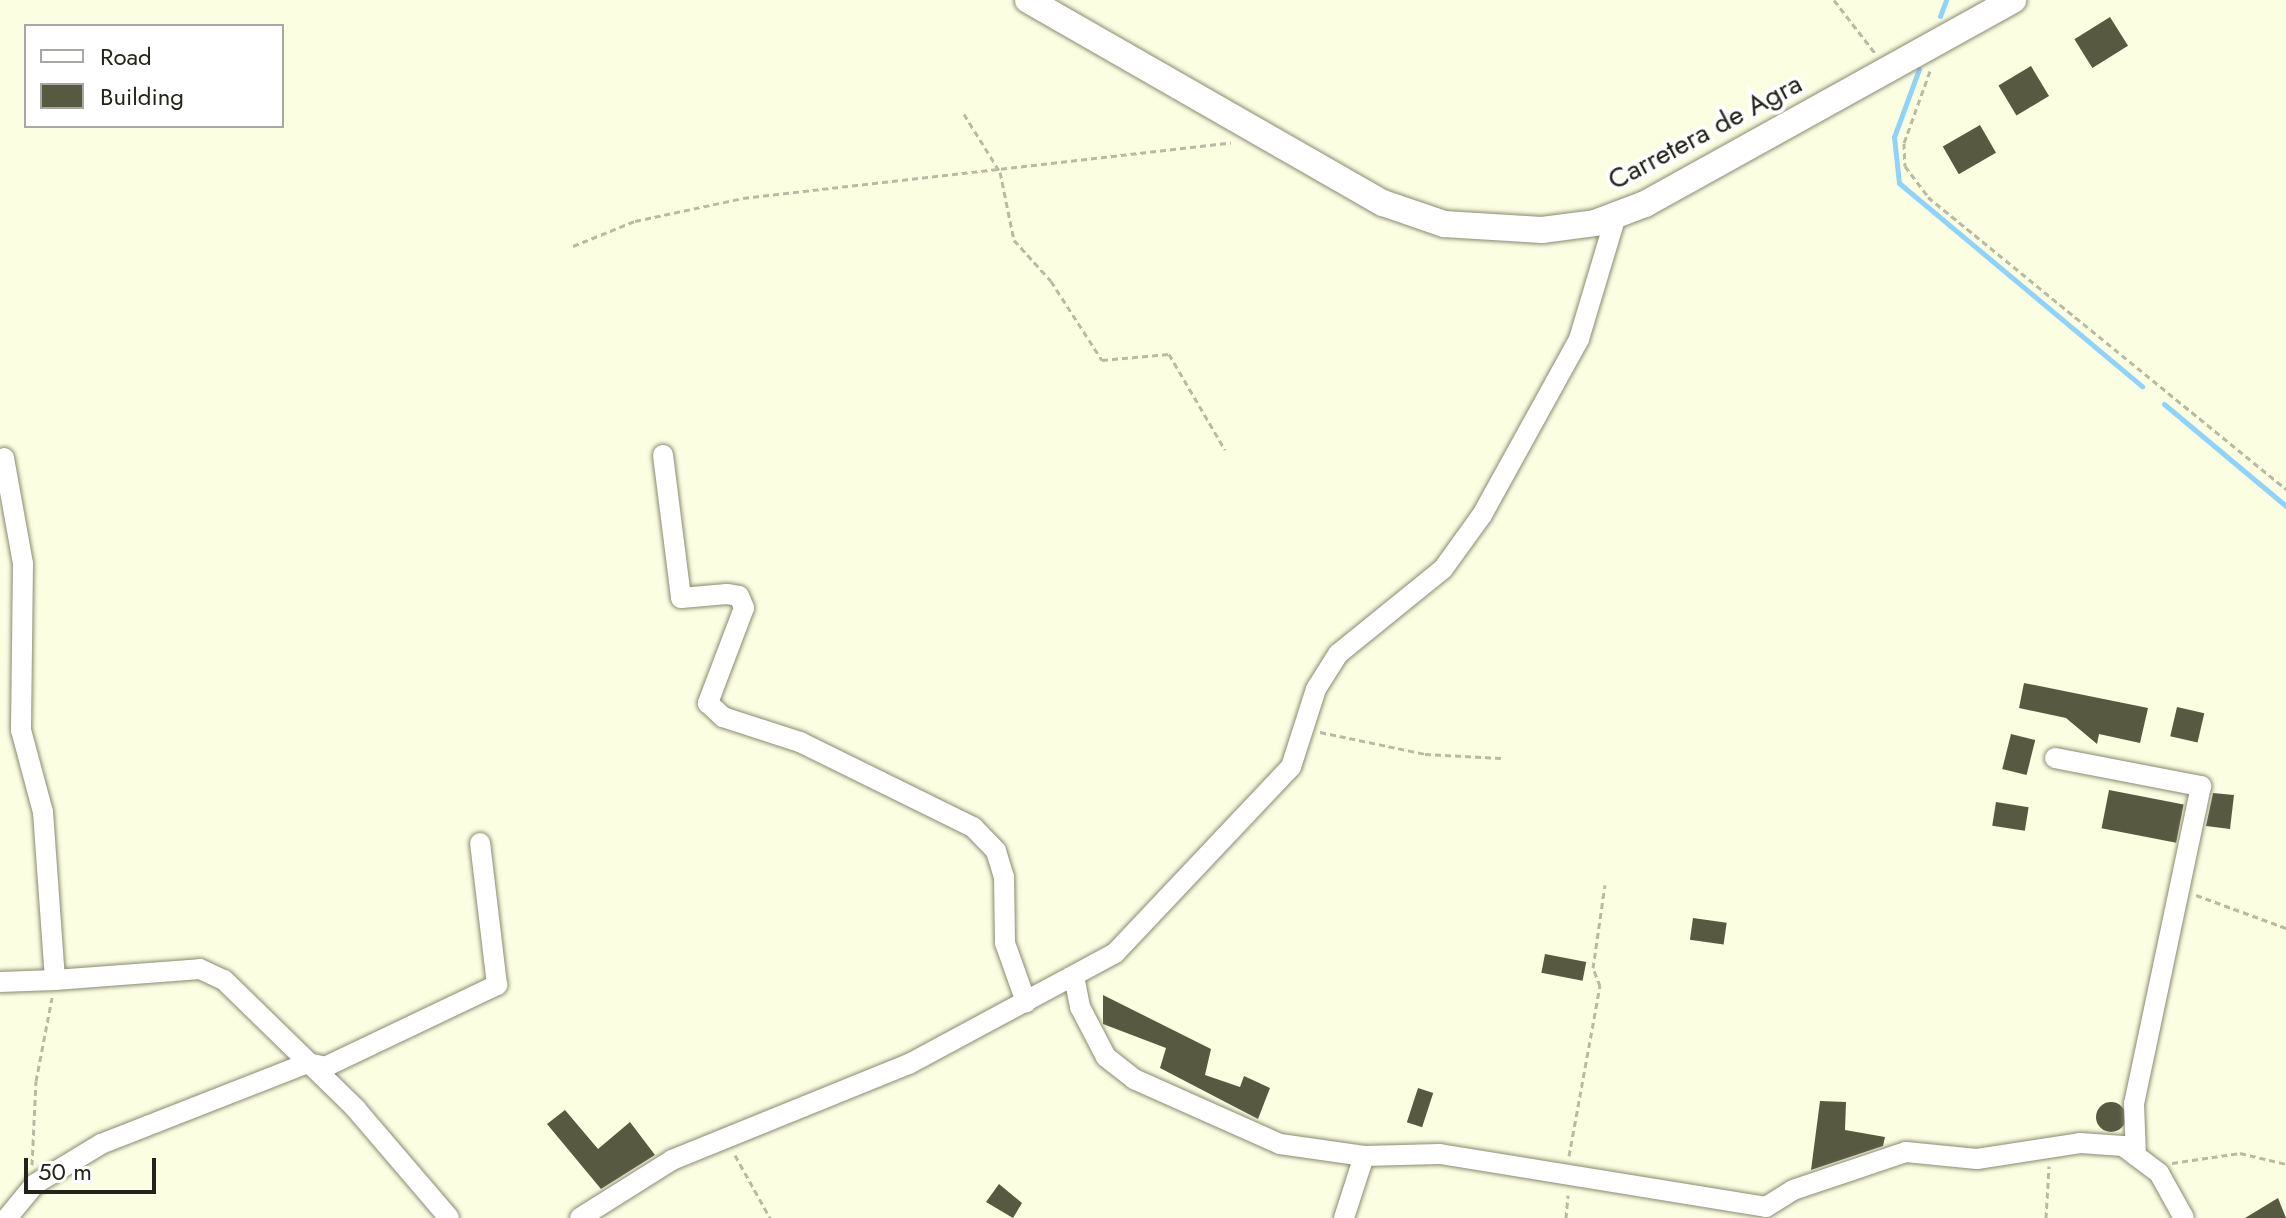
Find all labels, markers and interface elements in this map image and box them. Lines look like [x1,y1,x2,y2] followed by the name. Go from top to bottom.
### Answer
[24,24,284,128] legend
[100,39,152,74] text: Road
[1602,67,1808,197] street label: Carretera de Agra
[100,79,184,114] text: Building
[28,1142,160,1192] scale bar
[38,1154,92,1189] text: 50 m

